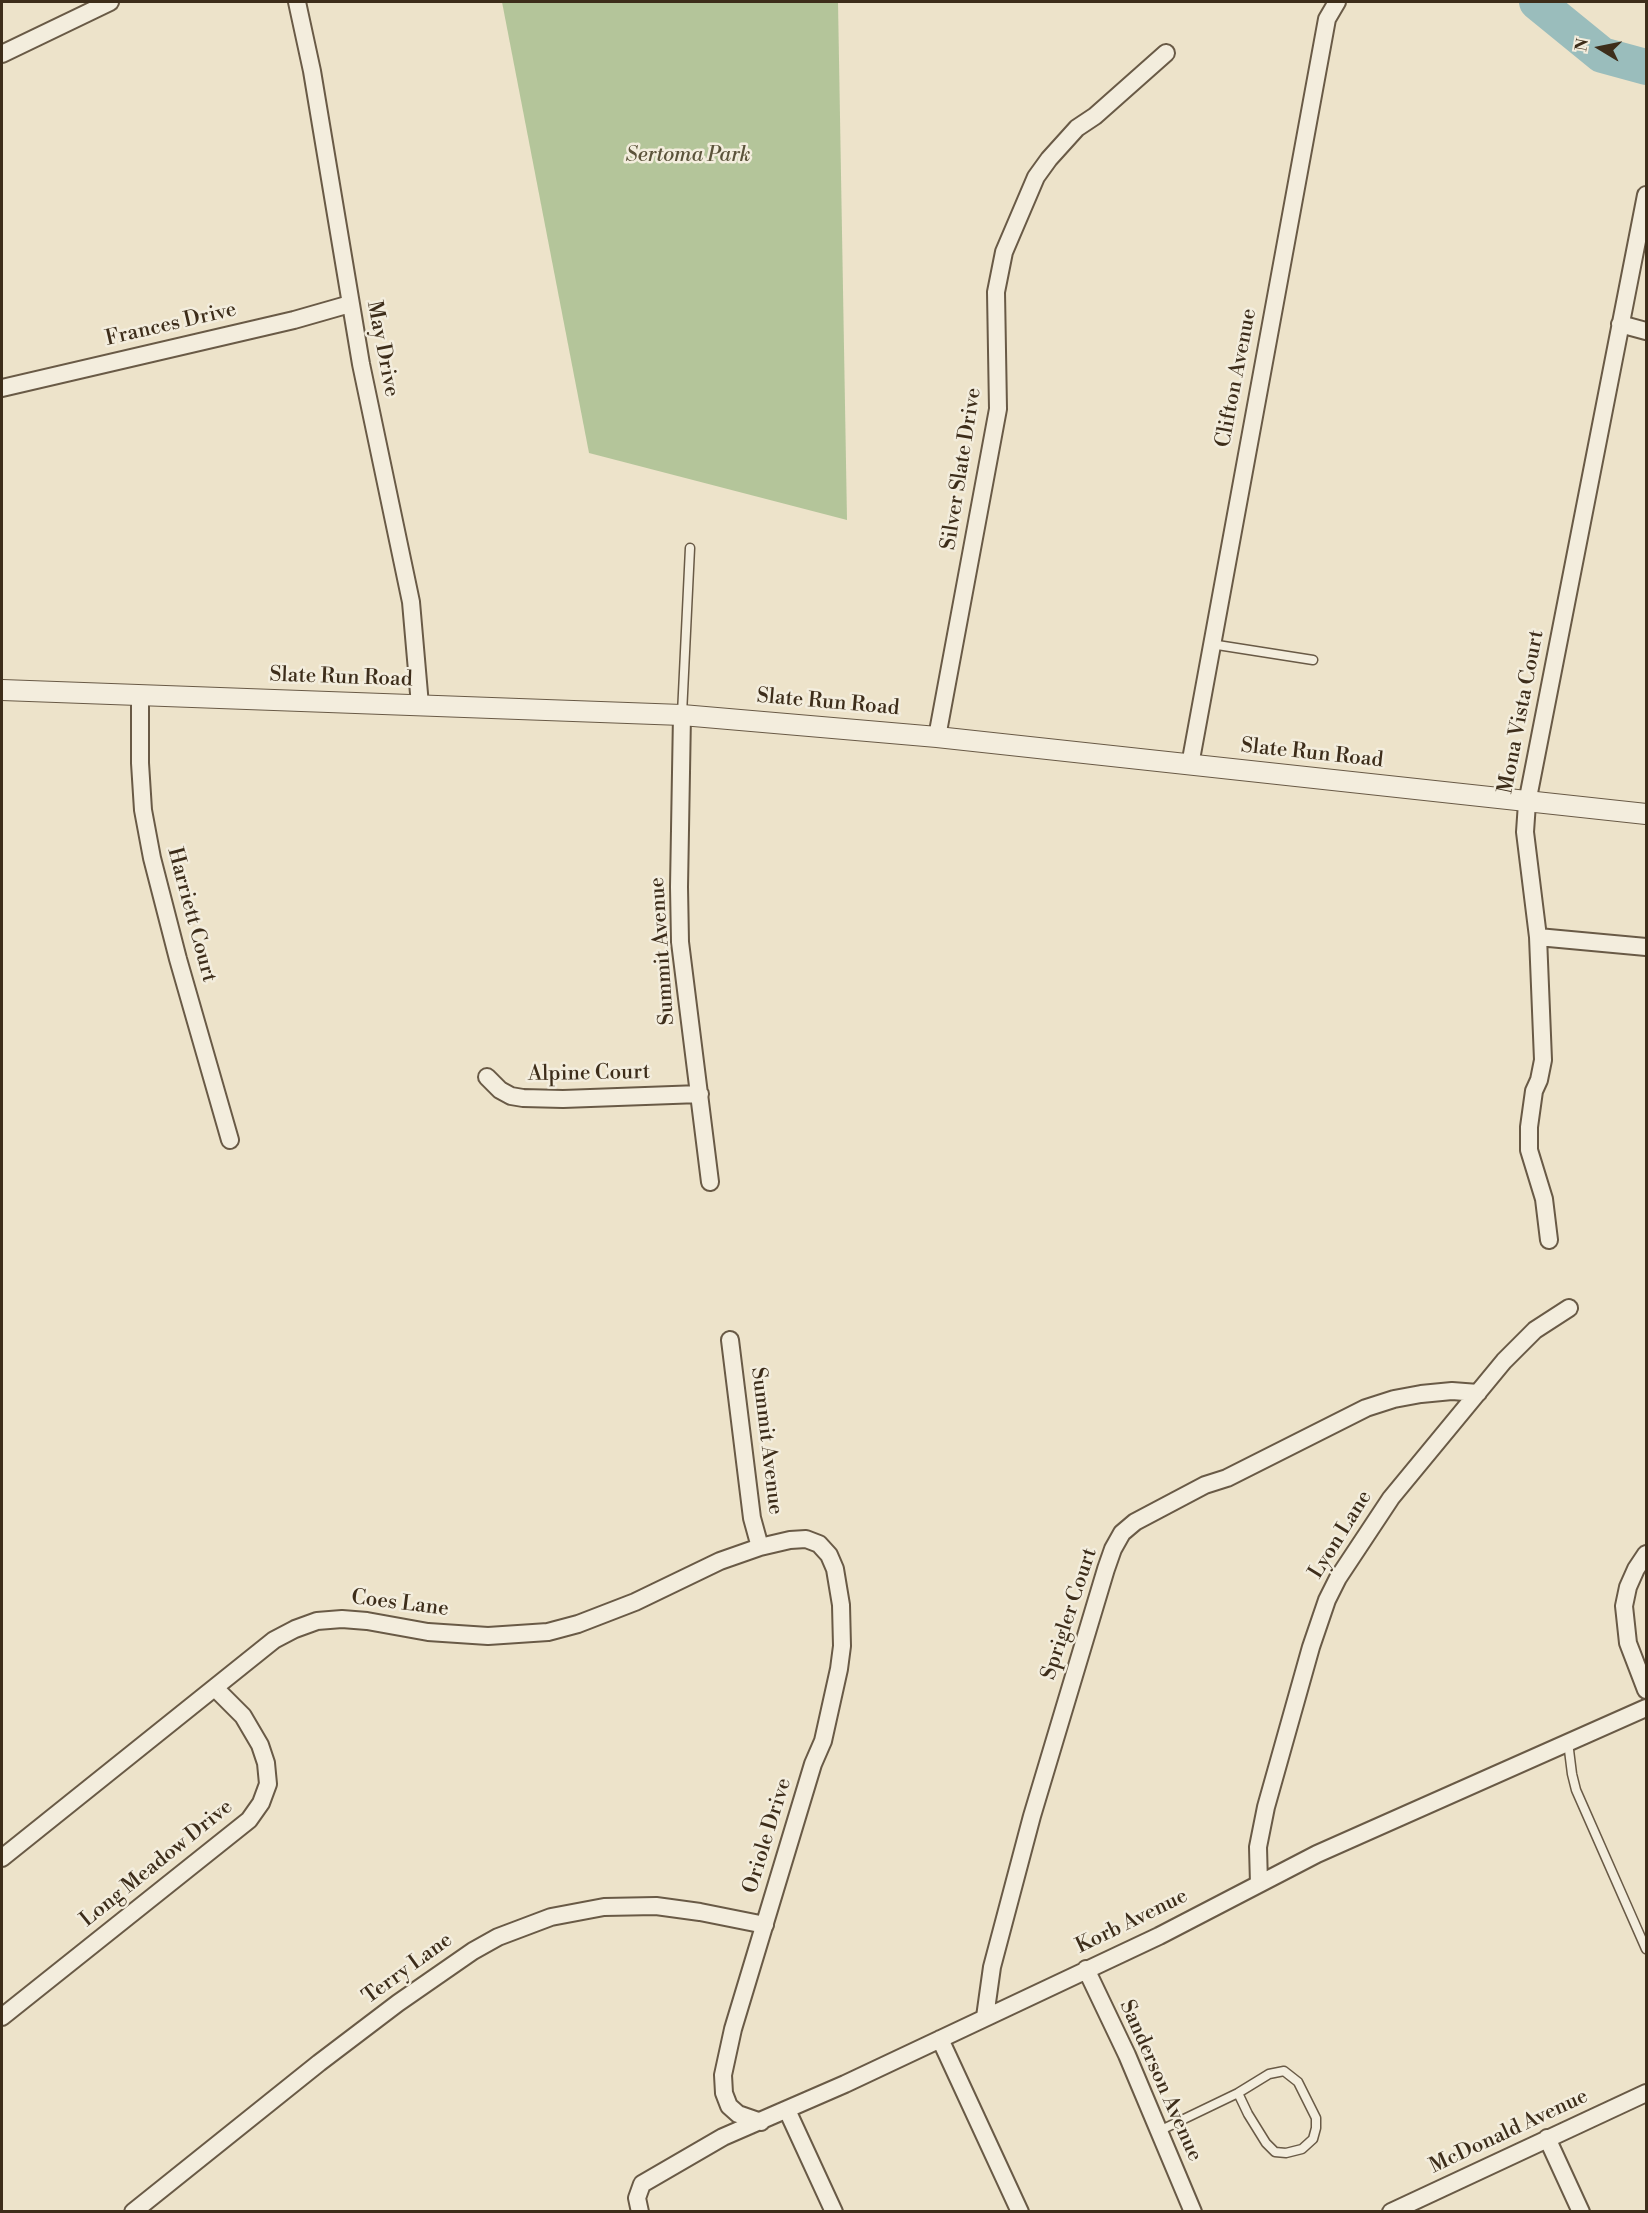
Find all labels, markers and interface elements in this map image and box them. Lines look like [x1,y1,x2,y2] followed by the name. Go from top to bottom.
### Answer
[1570,18,1630,78] north arrow
[1571,37,1593,53] text: N
[626,143,750,169] park label: Sertoma Park
[103,298,239,352] street label: Frances Drive
[360,299,404,399] street label: May Drive
[1211,306,1263,450] street label: Clifton Avenue
[937,386,987,552] street label: Silver Slate Drive
[1494,628,1550,796] street label: Mona Vista Court
[269,663,413,693] street label: Slate Run Road
[756,684,900,722] street label: Slate Run Road
[1240,734,1384,774] street label: Slate Run Road
[161,845,221,985] street label: Harriett Court
[645,876,681,1026] street label: Summit Avenue
[528,1060,650,1088] street label: Alpine Court
[744,1366,788,1516] street label: Summit Avenue
[1304,1486,1378,1584] street label: Lyon Lane
[1037,1545,1103,1683] street label: Sprigler Court
[350,1586,450,1622] street label: Coes Lane
[739,1775,797,1897] street label: Oriole Drive
[76,1795,238,1933] street label: Long Meadow Drive
[1072,1884,1192,1960] street label: Korb Avenue
[358,1928,458,2010] street label: Terry Lane
[1113,1996,1207,2166] street label: Sanderson Avenue
[1426,2084,1592,2180] street label: McDonald Avenue

